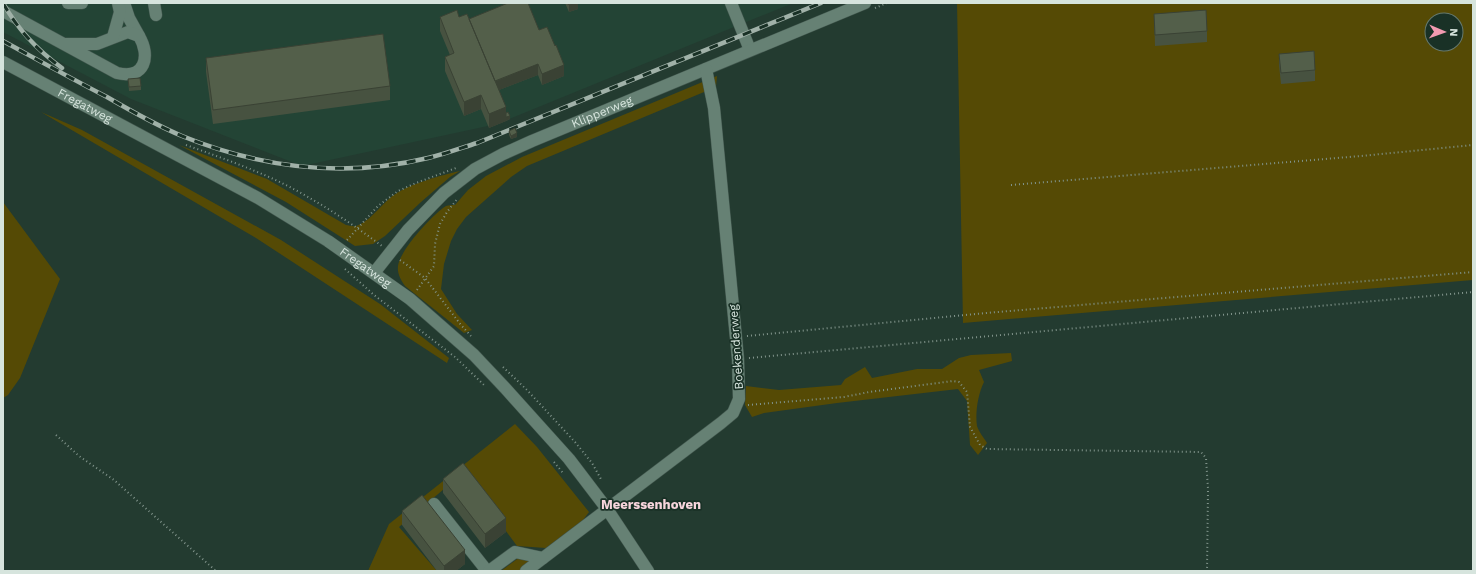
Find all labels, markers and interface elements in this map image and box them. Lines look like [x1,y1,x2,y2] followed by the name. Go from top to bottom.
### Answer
[1424,12,1464,52] north arrow
[1447,28,1460,37] text: N
[55,86,115,126] street label: Fregatweg
[569,93,635,131] street label: Klipperweg
[337,245,394,291] street label: Fregatweg
[726,303,746,390] street label: Boekenderweg
[601,497,701,512] district label: Meerssenhoven

